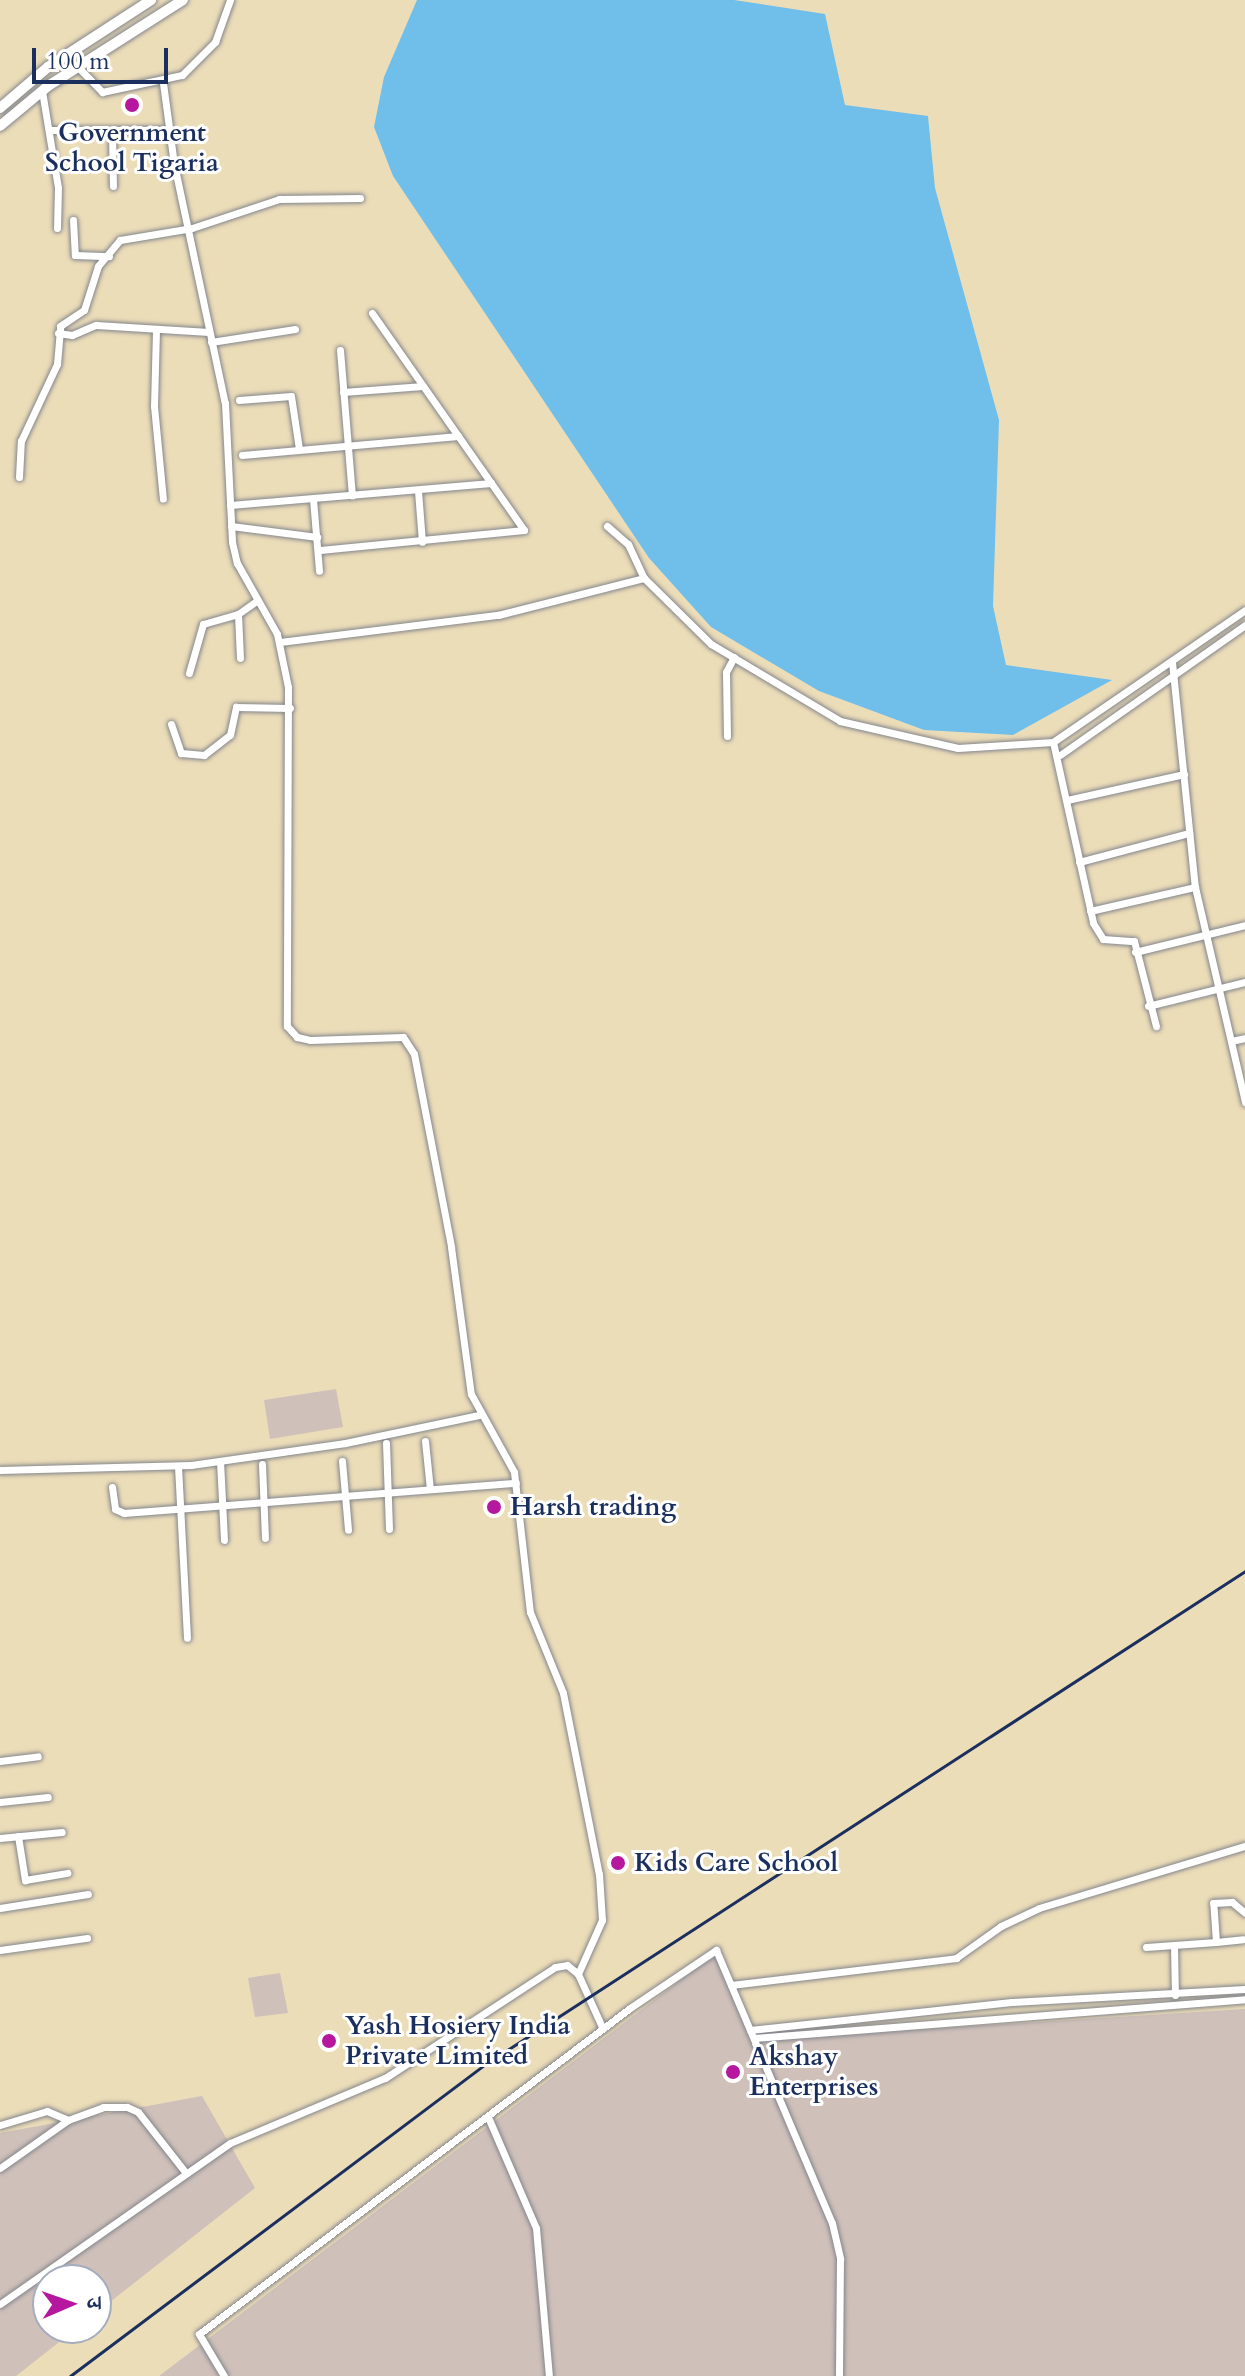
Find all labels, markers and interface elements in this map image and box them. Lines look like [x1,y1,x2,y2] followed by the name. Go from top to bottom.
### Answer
[36,32,172,82] scale bar
[46,45,110,78] text: 100 m
[123,96,141,114] marker: Government School Tigaria
[45,117,219,178] place label: Government School Tigaria
[510,1491,676,1523] place label: Harsh trading
[485,1498,503,1516] marker: Harsh trading
[634,1847,838,1879] place label: Kids Care School
[609,1854,627,1872] marker: Kids Care School
[345,2010,570,2072] place label: Yash Hosiery India Private Limited
[320,2032,338,2050] marker: Yash Hosiery India Private Limited
[749,2041,878,2102] place label: Akshay Enterprises
[724,2063,742,2081] marker: Akshay Enterprises
[32,2264,112,2344] north arrow
[79,2297,109,2309] text: उ

